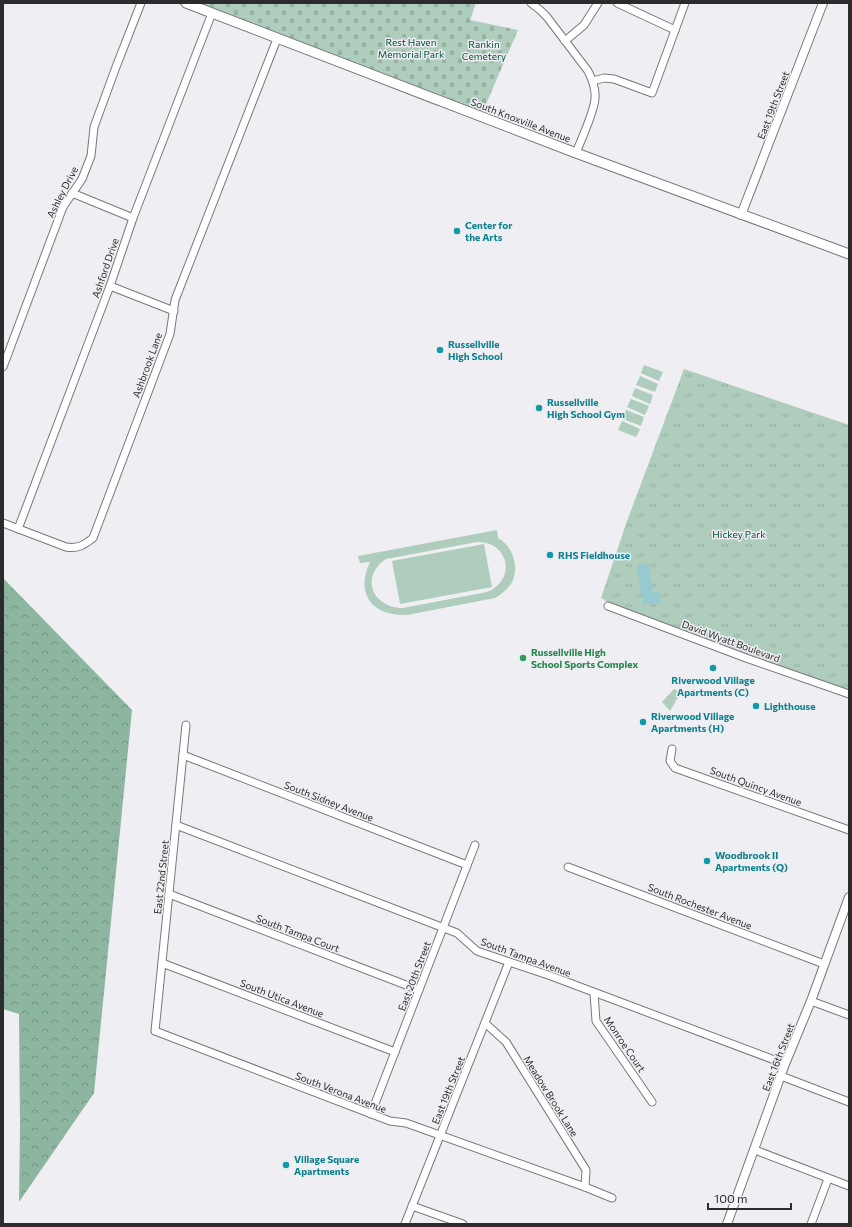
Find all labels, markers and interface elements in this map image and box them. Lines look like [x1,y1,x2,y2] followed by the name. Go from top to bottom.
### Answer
[378,36,445,60] park label: Rest Haven Memorial Park
[462,38,506,62] park label: Rankin Cemetery
[754,69,792,141] street label: East 19th Street
[469,95,573,145] street label: South Knoxville Avenue
[44,164,80,220] street label: Ashley Drive
[465,219,512,243] place label: Center for the Arts
[452,226,462,236] marker: Center for the Arts
[89,236,121,300] street label: Ashford Drive
[130,331,164,399] street label: Ashbrook Lane
[448,338,503,362] place label: Russellville High School
[435,345,445,355] marker: Russellville High School
[547,396,625,420] place label: Russellville High School Gym
[534,403,544,413] marker: Russellville High School Gym
[712,528,766,540] park label: Hickey Park
[558,549,630,561] place label: RHS Fieldhouse
[545,550,555,560] marker: RHS Fieldhouse
[680,618,782,664] street label: David Wyatt Boulevard
[531,646,638,670] place label: Russellville High School Sports Complex
[518,653,528,663] marker: Russellville High School Sports Complex
[708,663,718,673] marker: Riverwood Village Apartments (C)
[671,674,755,698] place label: Riverwood Village Apartments (C)
[764,700,816,712] place label: Lighthouse
[751,701,761,711] marker: Lighthouse
[651,710,734,734] place label: Riverwood Village Apartments (H)
[638,717,648,727] marker: Riverwood Village Apartments (H)
[709,764,803,808] street label: South Quincy Avenue
[283,778,375,824] street label: South Sidney Avenue
[151,839,171,915] street label: East 22nd Street
[715,849,788,873] place label: Woodbrook II Apartments (Q)
[702,856,712,866] marker: Woodbrook II Apartments (Q)
[646,881,754,931] street label: South Rochester Avenue
[255,912,341,954] street label: South Tampa Court
[479,935,573,979] street label: South Tampa Avenue
[395,939,433,1013] street label: East 20th Street
[239,977,325,1019] street label: South Utica Avenue
[602,1014,648,1074] street label: Monroe Court
[759,1021,797,1093] street label: East 16th Street
[521,1053,581,1139] street label: Meadow Brook Lane
[429,1054,467,1126] street label: East 19th Street
[294,1069,388,1115] street label: South Verona Avenue
[294,1153,359,1177] place label: Village Square Apartments
[281,1160,291,1170] marker: Village Square Apartments
[708,1185,791,1211] scale bar
[714,1191,748,1205] text: 100 m

